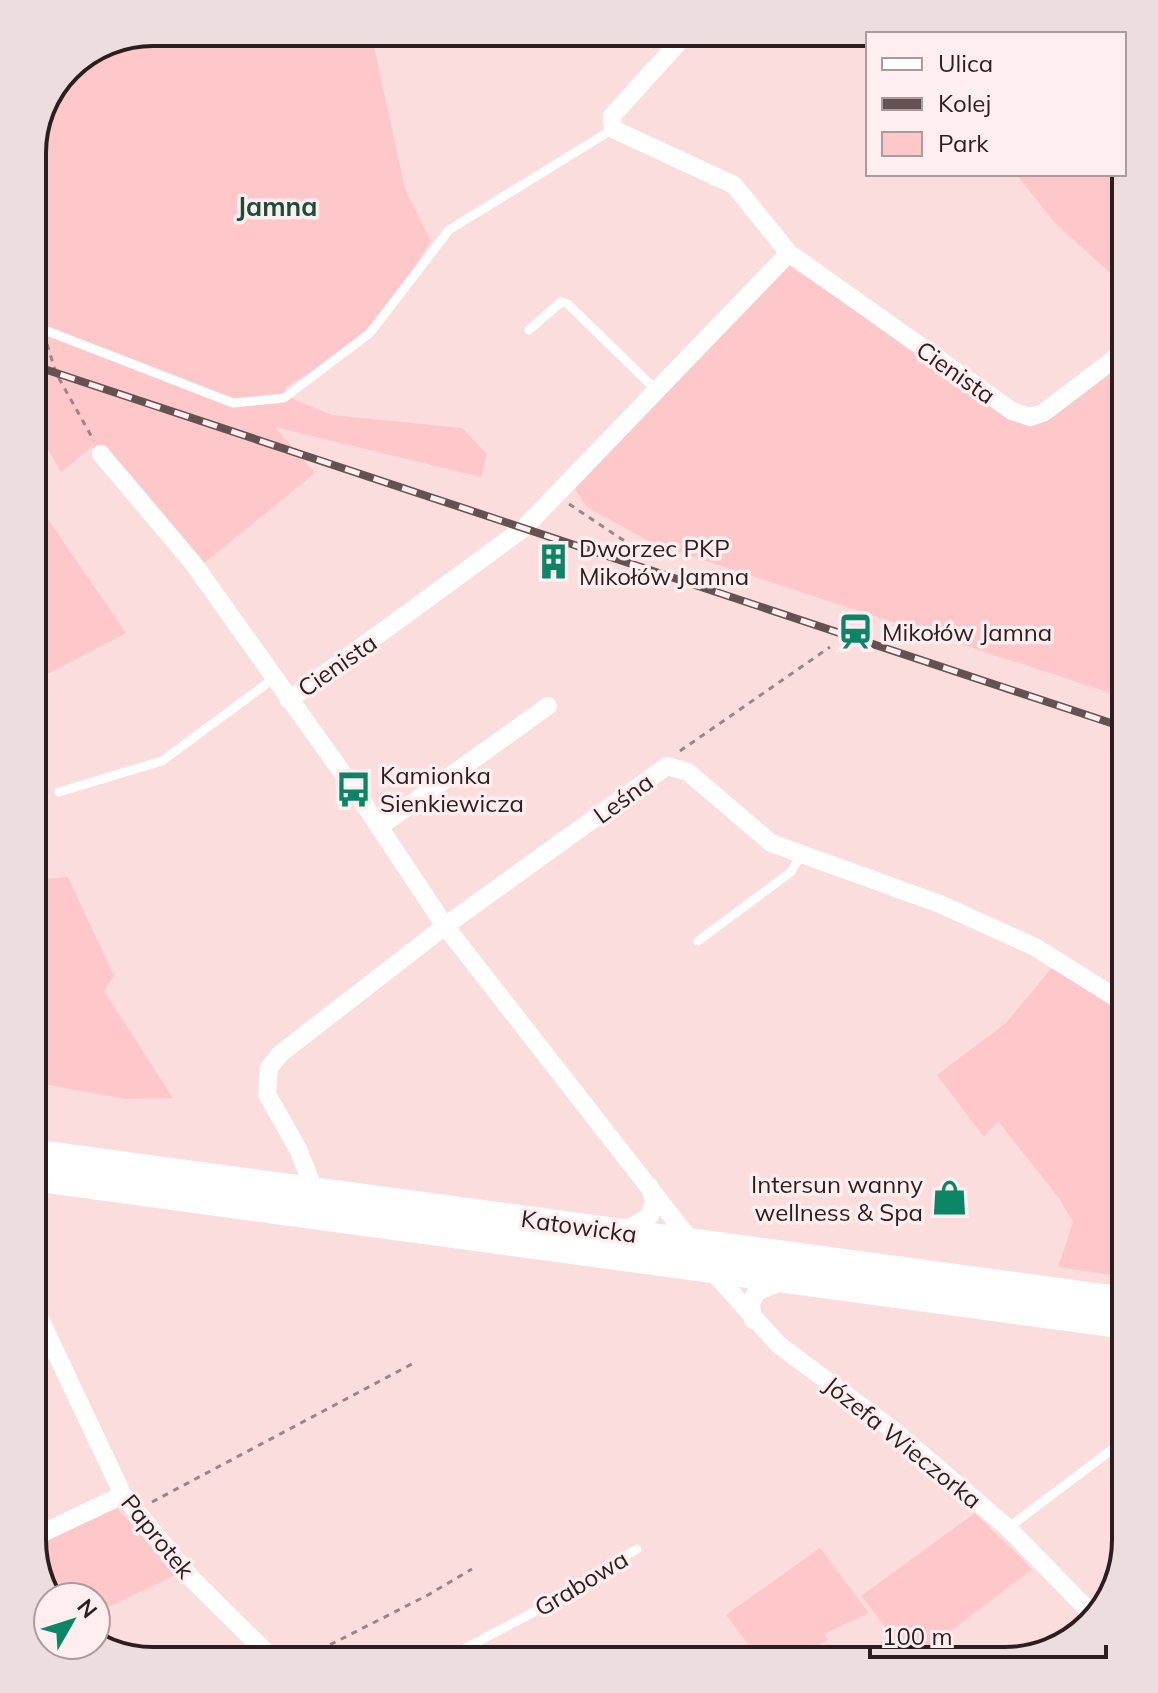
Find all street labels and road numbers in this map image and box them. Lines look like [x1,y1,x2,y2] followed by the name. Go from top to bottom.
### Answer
[911,334,1001,410] street label: Cienista
[292,627,382,703] street label: Cienista
[587,766,659,830] street label: Leśna
[519,1203,639,1249] street label: Katowicka
[818,1369,988,1515] street label: Józefa Wieczorka
[115,1488,201,1585] street label: Paprotek
[529,1543,633,1623] street label: Grabowa

